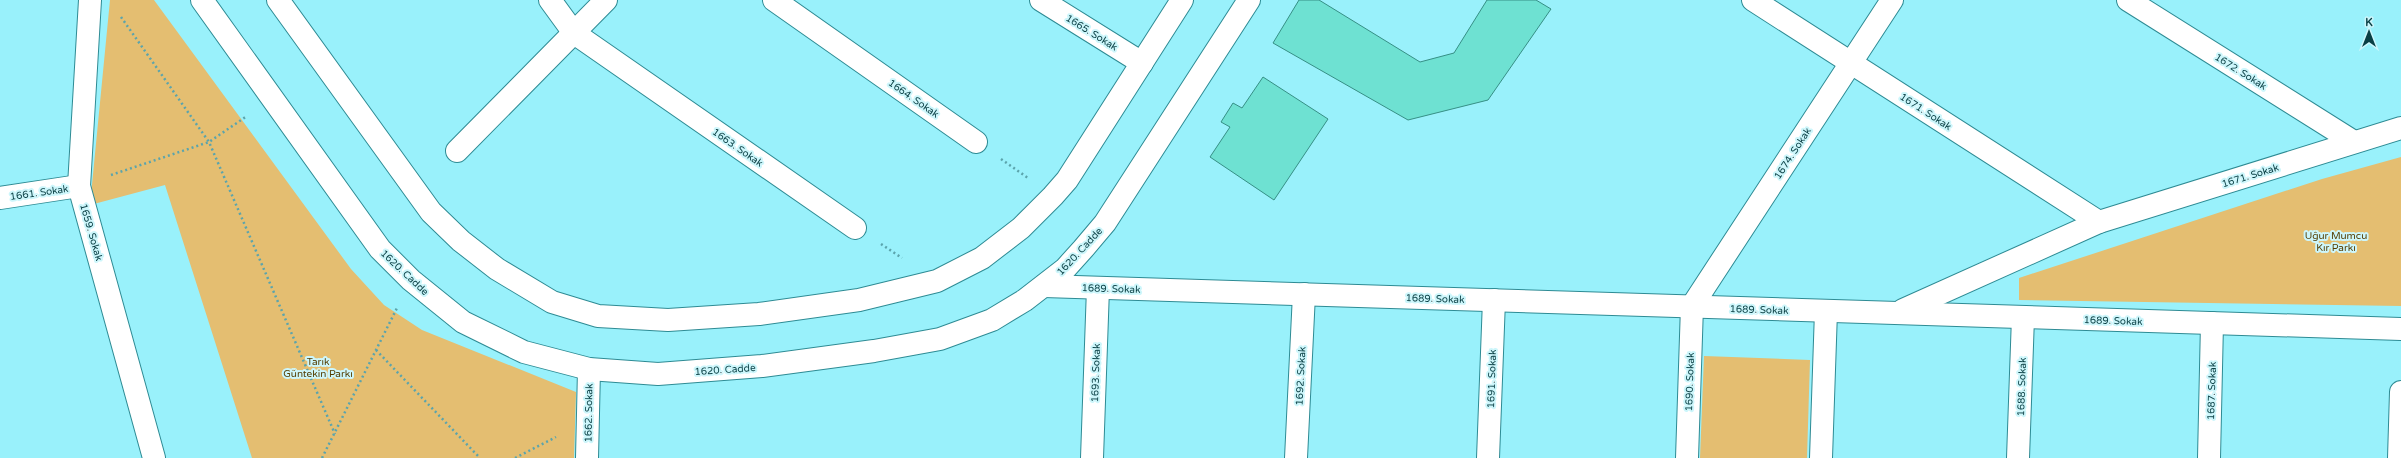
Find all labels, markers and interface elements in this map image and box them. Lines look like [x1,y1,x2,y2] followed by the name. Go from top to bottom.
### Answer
[1063,12,1120,54] street label: 1665. Sokak
[2349,12,2389,52] north arrow
[2365,16,2373,29] text: K
[2212,51,2269,93] street label: 1672. Sokak
[886,77,941,121] street label: 1664. Sokak
[1897,91,1954,133] street label: 1671. Sokak
[1772,125,1814,182] street label: 1674. Sokak
[710,126,765,170] street label: 1663. Sokak
[2220,161,2281,190] street label: 1671. Sokak
[9,183,70,203] street label: 1661. Sokak
[77,202,105,263] street label: 1659. Sokak
[1054,225,1105,278] street label: 1620. Cadde
[2305,230,2367,254] park label: Uğur Mumcu Kır Parkı
[378,247,431,298] street label: 1620. Cadde
[1081,282,1141,296] street label: 1689. Sokak
[1405,292,1465,306] street label: 1689. Sokak
[1729,303,1789,317] street label: 1689. Sokak
[2083,314,2143,328] street label: 1689. Sokak
[1089,343,1103,403] street label: 1693. Sokak
[1293,346,1309,406] street label: 1692. Sokak
[1485,349,1499,409] street label: 1691. Sokak
[1683,352,1697,412] street label: 1690. Sokak
[283,356,353,380] park label: Tarık Güntekin Parkı
[2015,357,2029,417] street label: 1688. Sokak
[2205,361,2219,420] street label: 1687. Sokak
[694,362,756,378] street label: 1620. Cadde
[582,383,596,443] street label: 1662. Sokak

